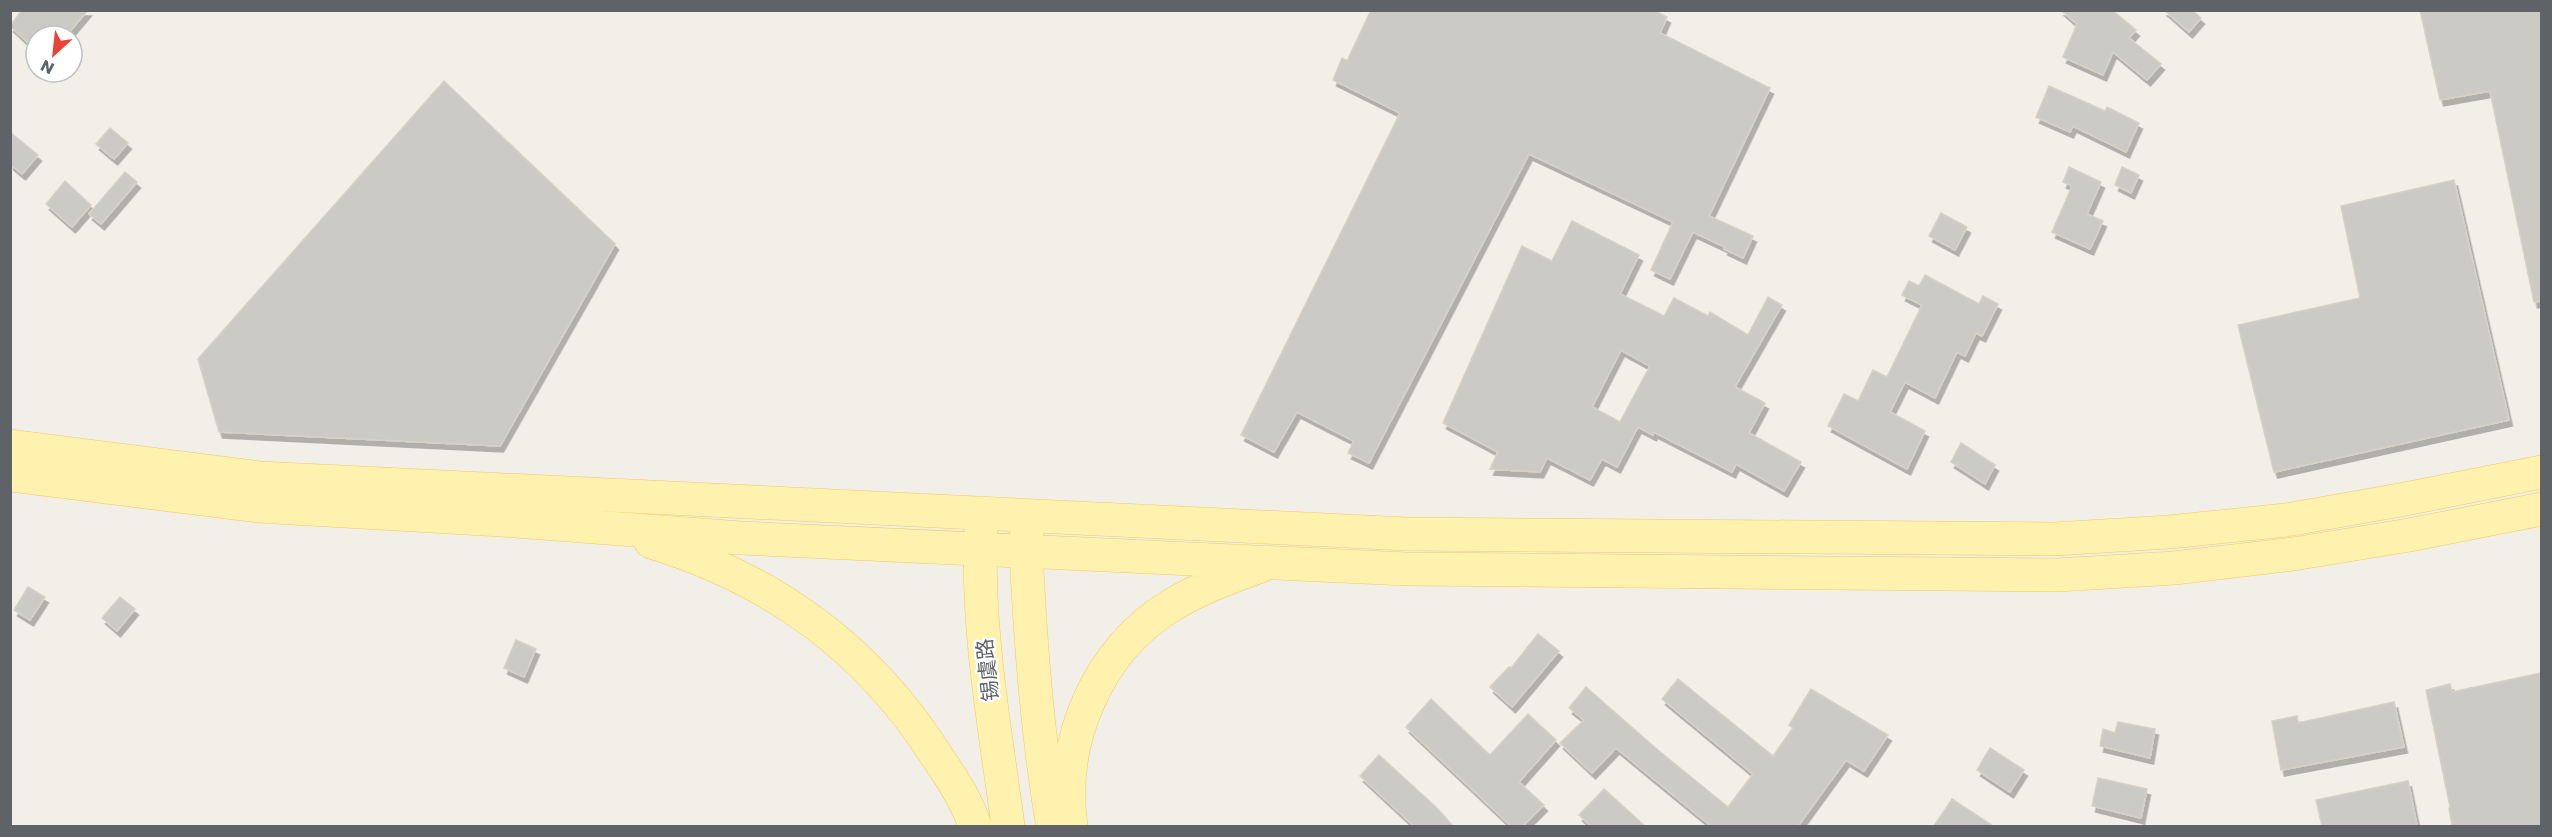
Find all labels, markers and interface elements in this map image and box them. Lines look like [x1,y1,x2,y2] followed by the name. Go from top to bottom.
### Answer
[24,24,84,84] north arrow
[37,54,58,80] text: N
[970,637,1005,703] street label: 锡虞路

